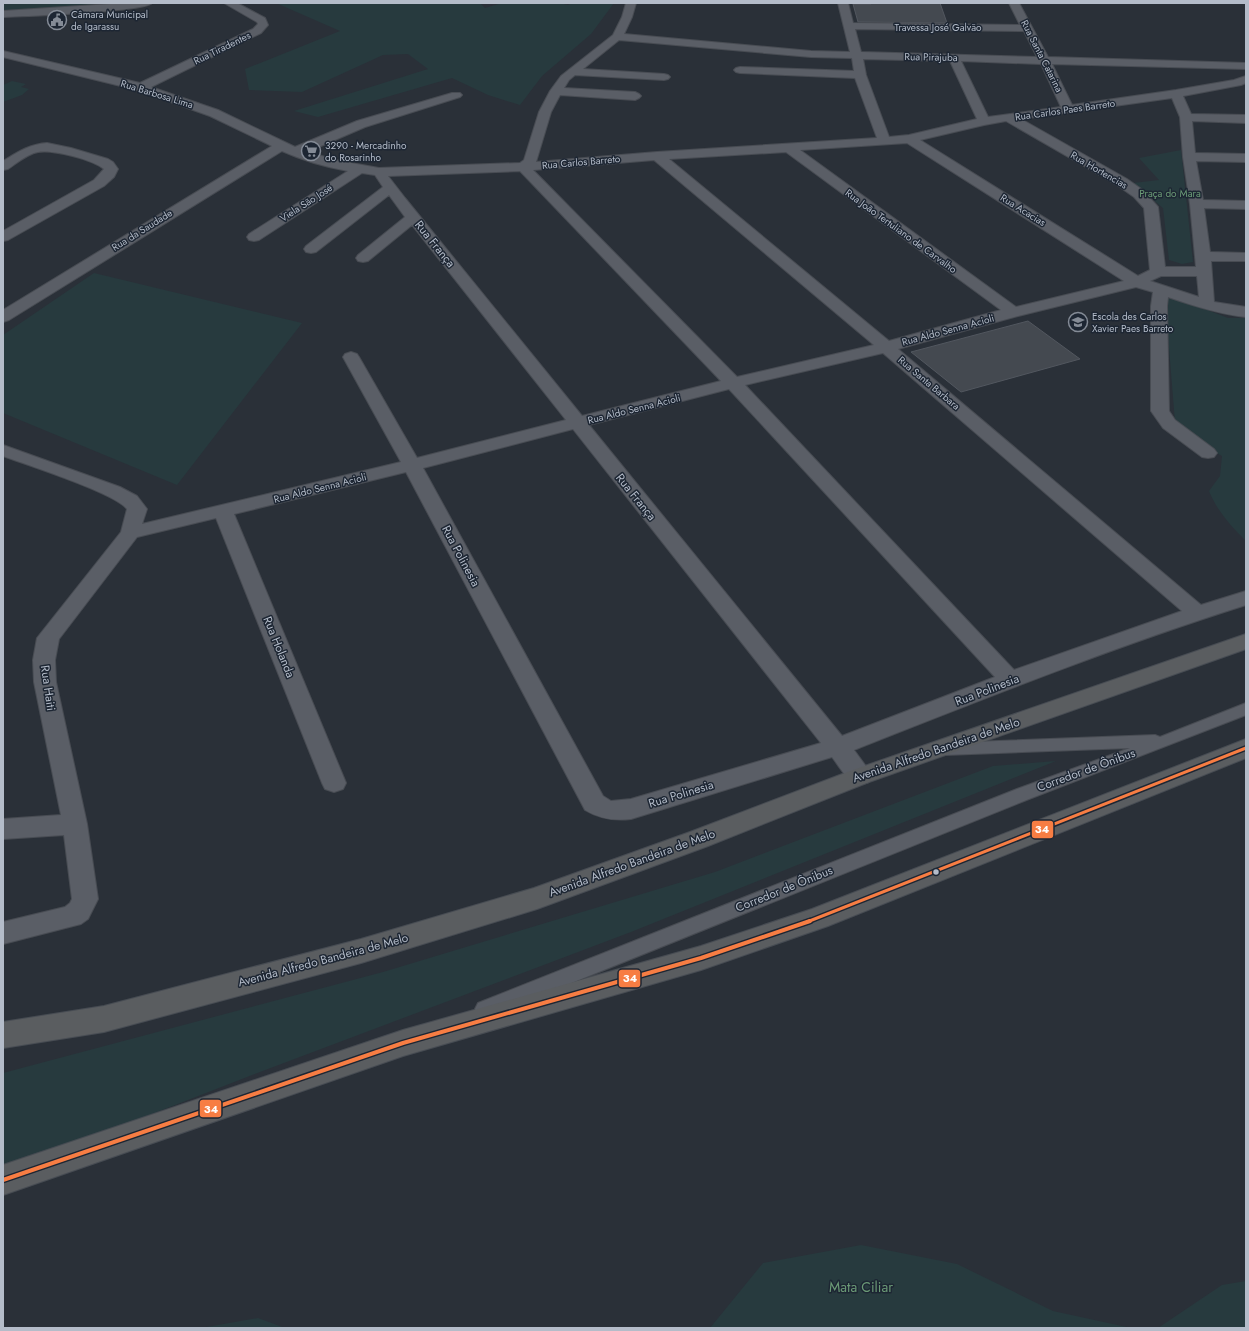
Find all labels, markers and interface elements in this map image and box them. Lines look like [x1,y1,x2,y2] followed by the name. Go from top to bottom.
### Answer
[71,7,148,34] place label: Câmara Municipal de Igarassu
[46,9,68,31] public building icon: Câmara Municipal de Igarassu
[1017,17,1067,95] street label: Rua Santa Catarina
[895,20,982,35] street label: Travessa José Galvão
[191,28,253,68] street label: Rua Tiradentes
[904,49,958,65] street label: Rua Pirajuba
[119,76,195,112] street label: Rua Barbosa Lima
[1014,95,1116,124] street label: Rua Carlos Paes Barreto
[325,138,407,165] place label: 3290 - Mercadinho do Rosarinho
[300,140,322,162] supermarket icon: 3290 - Mercadinho do Rosarinho
[1068,148,1130,192] street label: Rua Hortencias
[541,151,621,173] street label: Rua Carlos Barreto
[277,180,335,226] street label: Viela São José
[842,185,960,277] street label: Rua João Tertuliano de Carvalho
[1139,186,1201,201] park label: Praça do Mara
[997,190,1049,230] street label: Rua Acacias
[109,205,175,255] street label: Rua da Saudade
[410,217,460,272] street label: Rua França
[1092,309,1174,336] place label: Escola des Carlos Xavier Paes Barreto
[900,310,996,350] street label: Rua Aldo Senna Acioli
[1067,311,1089,333] school or university icon: Escola des Carlos Xavier Paes Barreto
[895,353,963,414] street label: Rua Santa Barbara
[586,390,682,428] street label: Rua Aldo Senna Acioli
[272,469,368,507] street label: Rua Aldo Senna Acioli
[611,470,661,525] street label: Rua França
[437,522,485,590] street label: Rua Polinesia
[258,614,300,681] street label: Rua Holanda
[36,664,60,712] street label: Rua Haiti
[952,669,1022,710] street label: Rua Polinesia
[850,713,1022,787] street label: Avenida Alfredo Bandeira de Melo
[1034,744,1138,796] street label: Corredor de Ônibus
[646,775,716,812] street label: Rua Polinesia
[1031,820,1054,839] line badge: 34
[1035,821,1050,837] text: 34
[546,824,718,902] street label: Avenida Alfredo Bandeira de Melo
[733,861,836,917] street label: Corredor de Ônibus
[931,867,941,877] unlabelled marker
[236,928,411,991] street label: Avenida Alfredo Bandeira de Melo
[618,969,641,988] line badge: 34
[623,970,638,986] text: 34
[199,1099,222,1118] line badge: 34
[204,1101,219,1117] text: 34
[829,1277,893,1297] park label: Mata Ciliar

